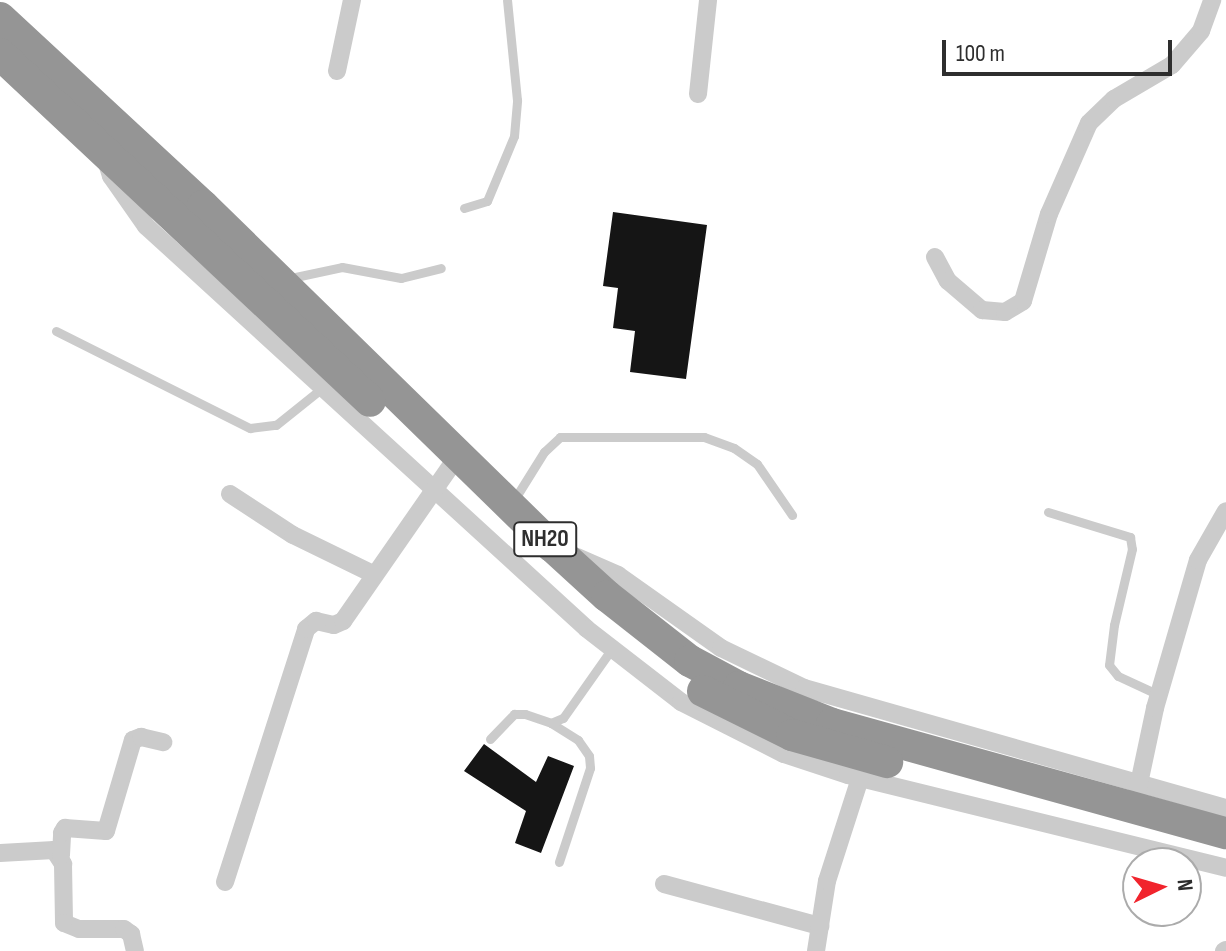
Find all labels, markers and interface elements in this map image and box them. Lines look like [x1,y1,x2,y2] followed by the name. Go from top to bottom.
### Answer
[946,24,1176,74] scale bar
[956,39,1005,68] text: 100 m
[513,519,577,559] road number: NH20
[1122,847,1202,927] north arrow
[1170,878,1198,892] text: N

